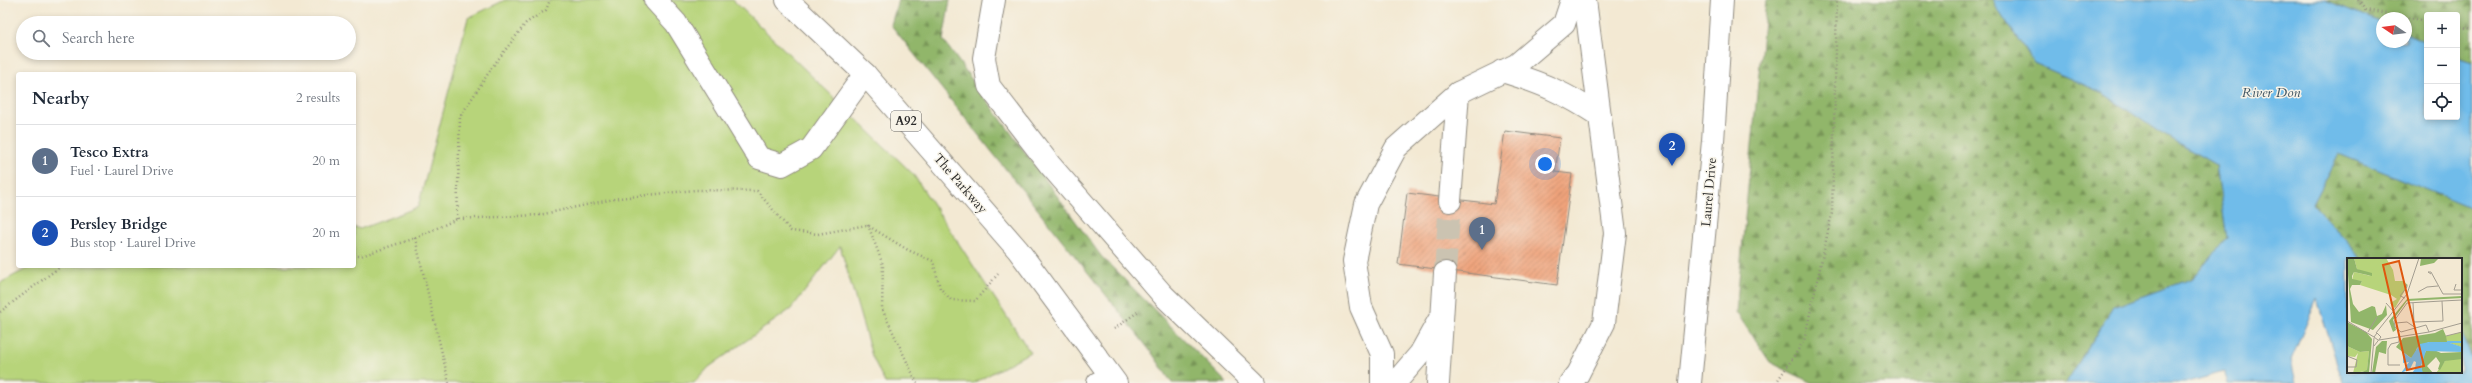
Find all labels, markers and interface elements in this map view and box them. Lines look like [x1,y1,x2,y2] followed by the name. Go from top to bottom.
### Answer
[2376,12,2412,48] north arrow
[2424,12,2460,120] map controls
[2424,12,2460,48] button: +
[16,16,356,60] search box
[30,27,52,49] icon: search
[62,28,135,48] text: Search here
[2424,48,2460,84] button: −
[2242,83,2300,102] water label: River Don
[2424,84,2460,120] button: locate
[32,87,89,110] text: Nearby
[296,89,340,107] text: 2 results
[891,111,921,131] road number: A92
[1659,133,1685,166] pin: 2
[70,142,149,162] text: Tesco Extra
[929,150,991,218] street label: The Parkway
[42,152,48,170] text: 1
[312,152,340,170] text: 20 m
[1535,154,1555,174] your location
[1697,157,1721,227] street label: Laurel Drive
[70,162,174,180] text: Fuel · Laurel Drive
[70,214,167,234] text: Persley Bridge
[1469,217,1495,250] pin: 1
[42,224,48,242] text: 2
[312,224,340,242] text: 20 m
[70,234,196,252] text: Bus stop · Laurel Drive
[2347,258,2462,373] inset map

